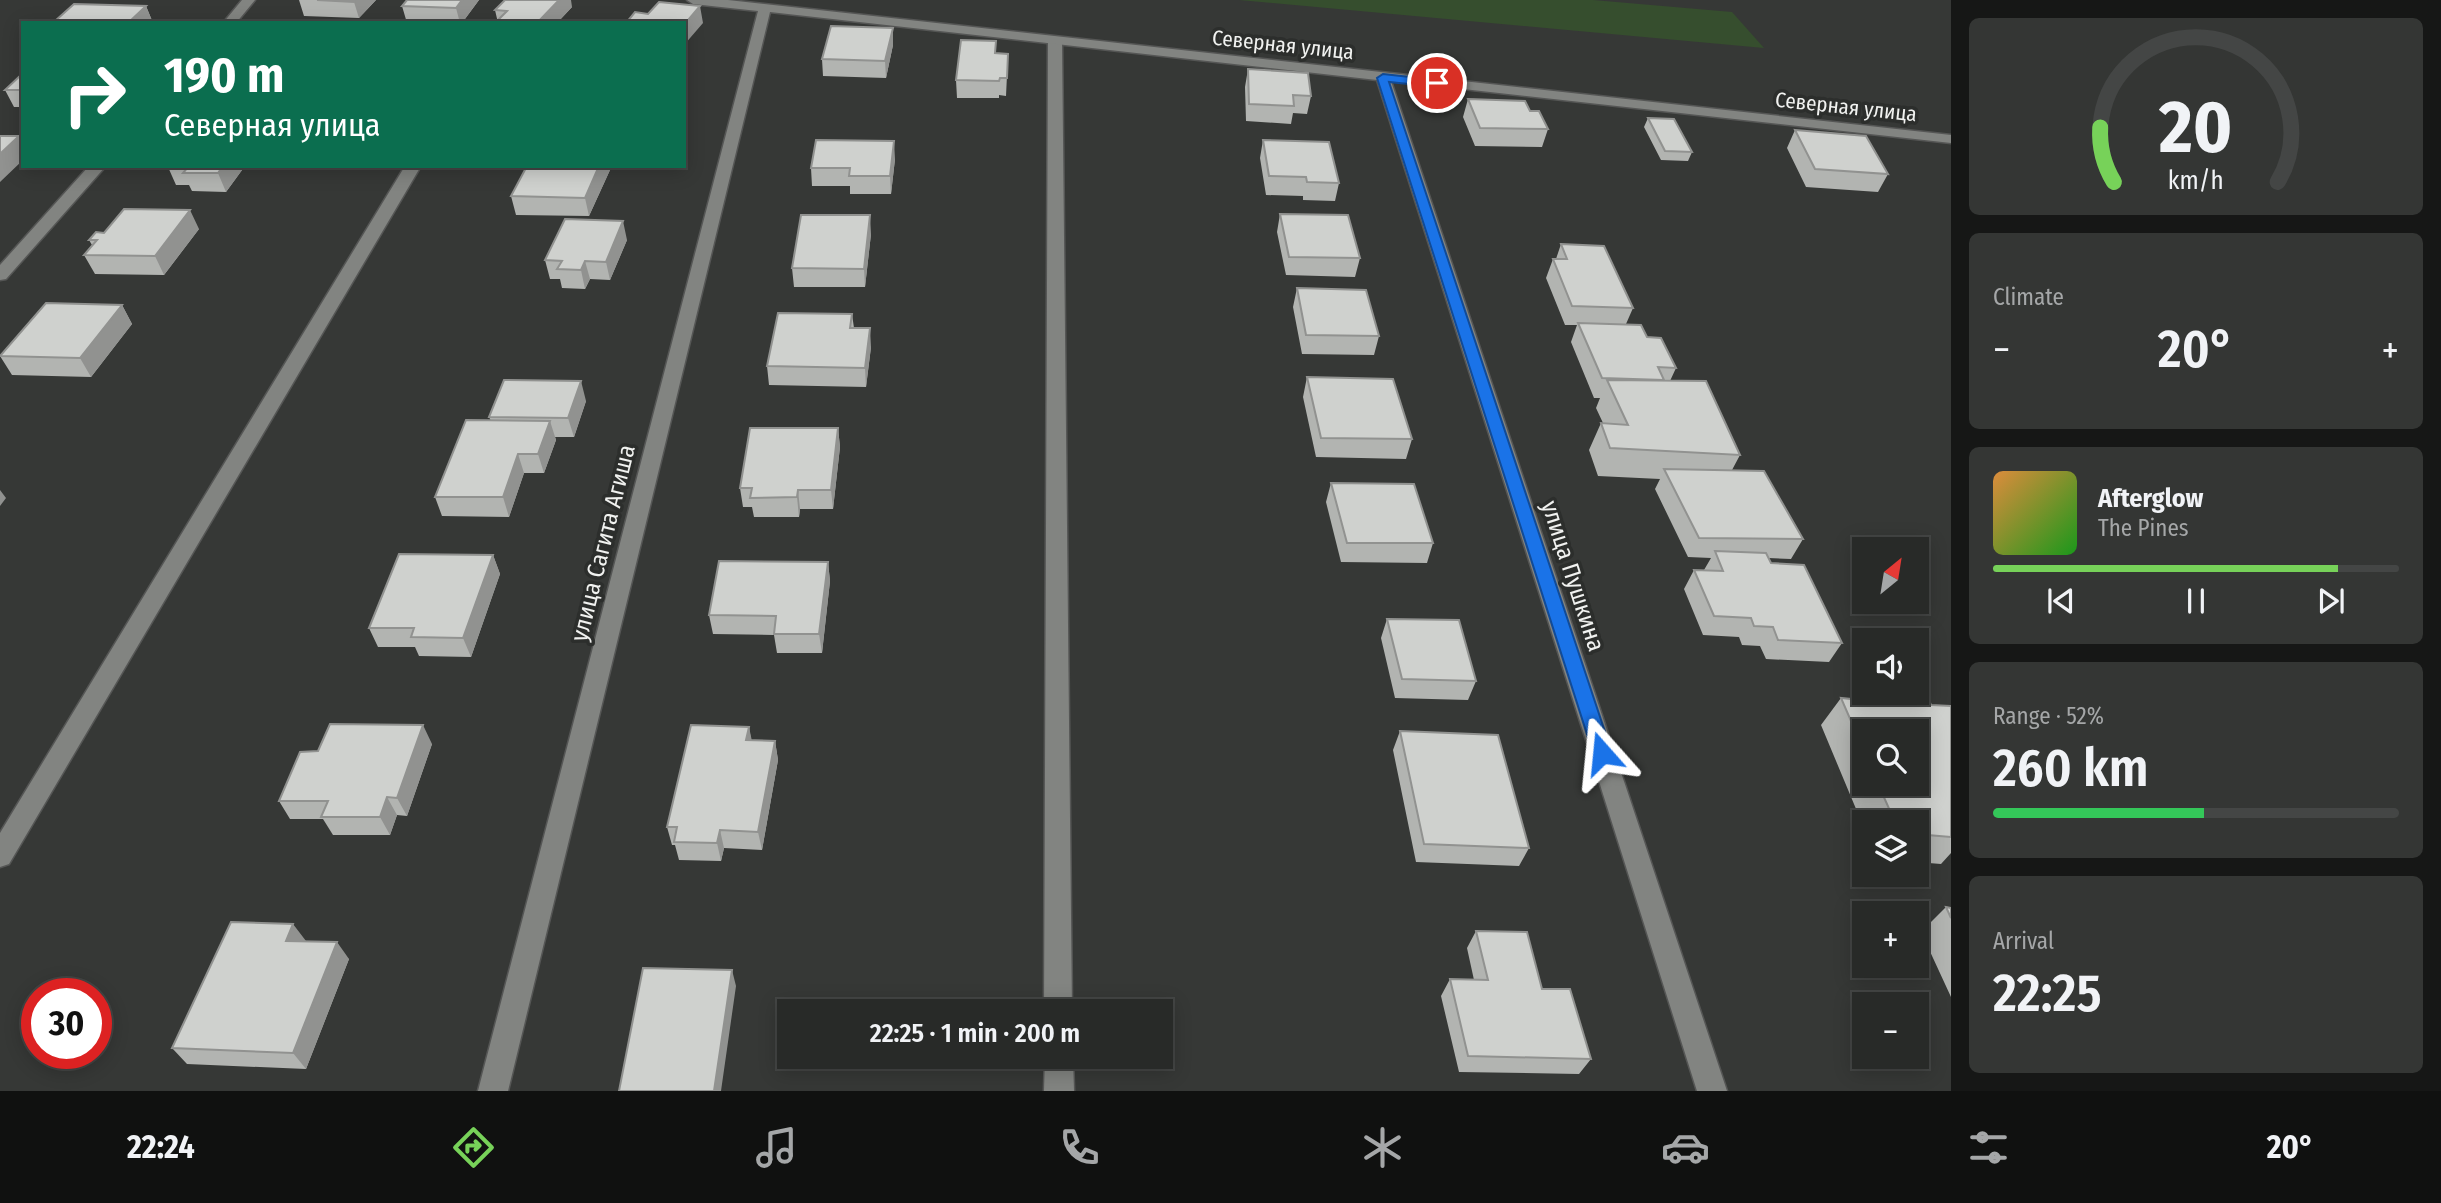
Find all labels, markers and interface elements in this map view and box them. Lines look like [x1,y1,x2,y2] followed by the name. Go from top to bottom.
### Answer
[1211,25,1355,65] street label: Северная улица
[164,46,284,105] text: 190 m
[49,49,140,140] icon: right
[1407,53,1467,113] pin
[1418,64,1456,102] icon: arrive
[2158,85,2233,172] text: 20
[1774,87,1918,127] street label: Северная улица
[164,106,381,144] text: Северная улица
[2168,166,2224,196] text: km/h
[1993,283,2064,311] text: Climate
[2158,318,2234,381] text: 20°
[1993,327,2010,373] text: −
[2382,327,2399,373] text: +
[565,442,641,644] street label: улица Сагита Агиша
[2098,483,2203,514] text: Afterglow
[1535,497,1611,655] street label: улица Пушкина
[2098,514,2189,542] text: The Pines
[1852,537,1928,614] north arrow
[1852,537,1929,1069] map controls
[2042,582,2080,620] icon: previous
[2177,582,2215,620] icon: pause
[2312,582,2350,620] icon: next
[1852,628,1929,705] button: sound
[1993,702,2104,730] text: Range · 52%
[1565,716,1639,790] position arrow
[1852,719,1929,796] button: search
[1993,737,2149,800] text: 260 km
[1852,810,1929,887] button: layers
[1852,901,1929,978] button: +
[1993,927,2054,955] text: Arrival
[1993,962,2102,1025] text: 22:25
[21,978,112,1069] speed limit sign: 30
[1852,992,1929,1069] button: −
[870,1018,1080,1049] text: 22:25 · 1 min · 200 m
[449,1123,498,1172] icon: directions
[752,1123,801,1172] icon: music
[1055,1123,1104,1172] icon: phone
[1358,1123,1407,1172] icon: climate
[1661,1123,1710,1172] icon: car
[1964,1123,2013,1172] icon: filters
[127,1128,195,1166] text: 22:24
[2267,1128,2314,1166] text: 20°

